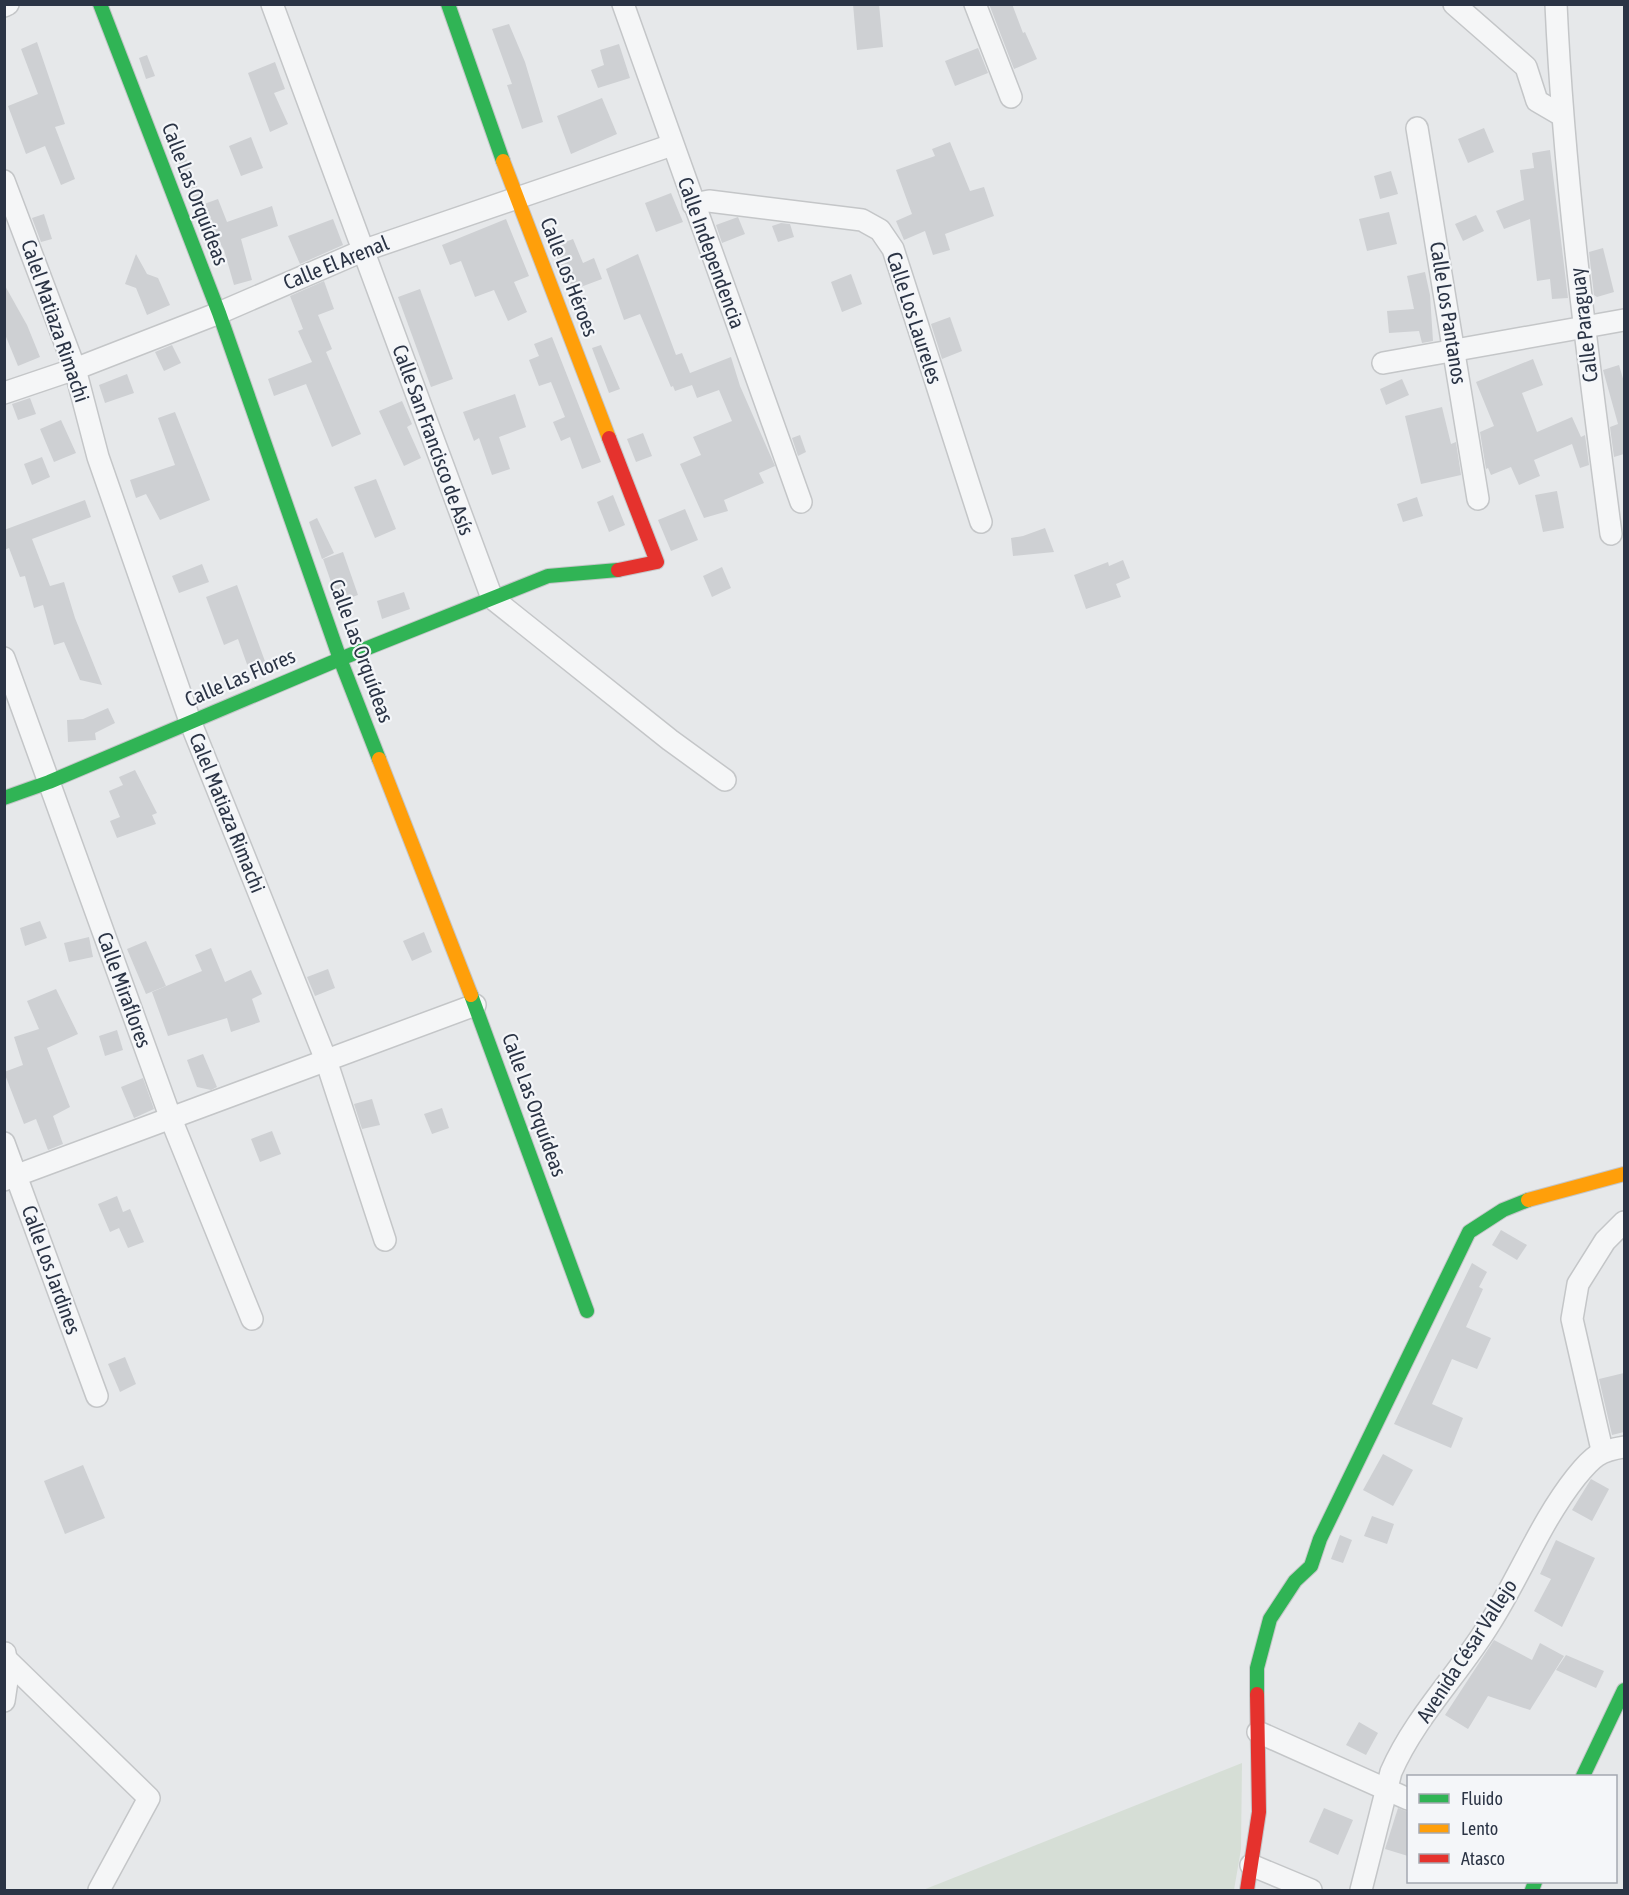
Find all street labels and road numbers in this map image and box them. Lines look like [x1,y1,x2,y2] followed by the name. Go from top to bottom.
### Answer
[158,119,234,268] street label: Calle Las Orquídeas
[673,174,750,332] street label: Calle Independencia
[536,214,604,340] street label: Calle Los Héroes
[279,230,392,294] street label: Calle El Arenal
[17,236,95,405] street label: Calel Matiaza Rimachi
[1426,240,1472,386] street label: Calle Los Pantanos
[882,249,948,387] street label: Calle Los Laureles
[1564,266,1602,384] street label: Calle Paraguay
[388,341,480,538] street label: Calle San Francisco de Asís
[325,576,399,726] street label: Calle Las Orquídeas
[181,643,298,711] street label: Calle Las Flores
[185,729,271,896] street label: Calel Matiaza Rimachi
[93,929,157,1051] street label: Calle Miraflores
[498,1030,572,1180] street label: Calle Las Orquídeas
[18,1202,86,1337] street label: Calle Los Jardines
[1411,1574,1521,1726] street label: Avenida César Vallejo

